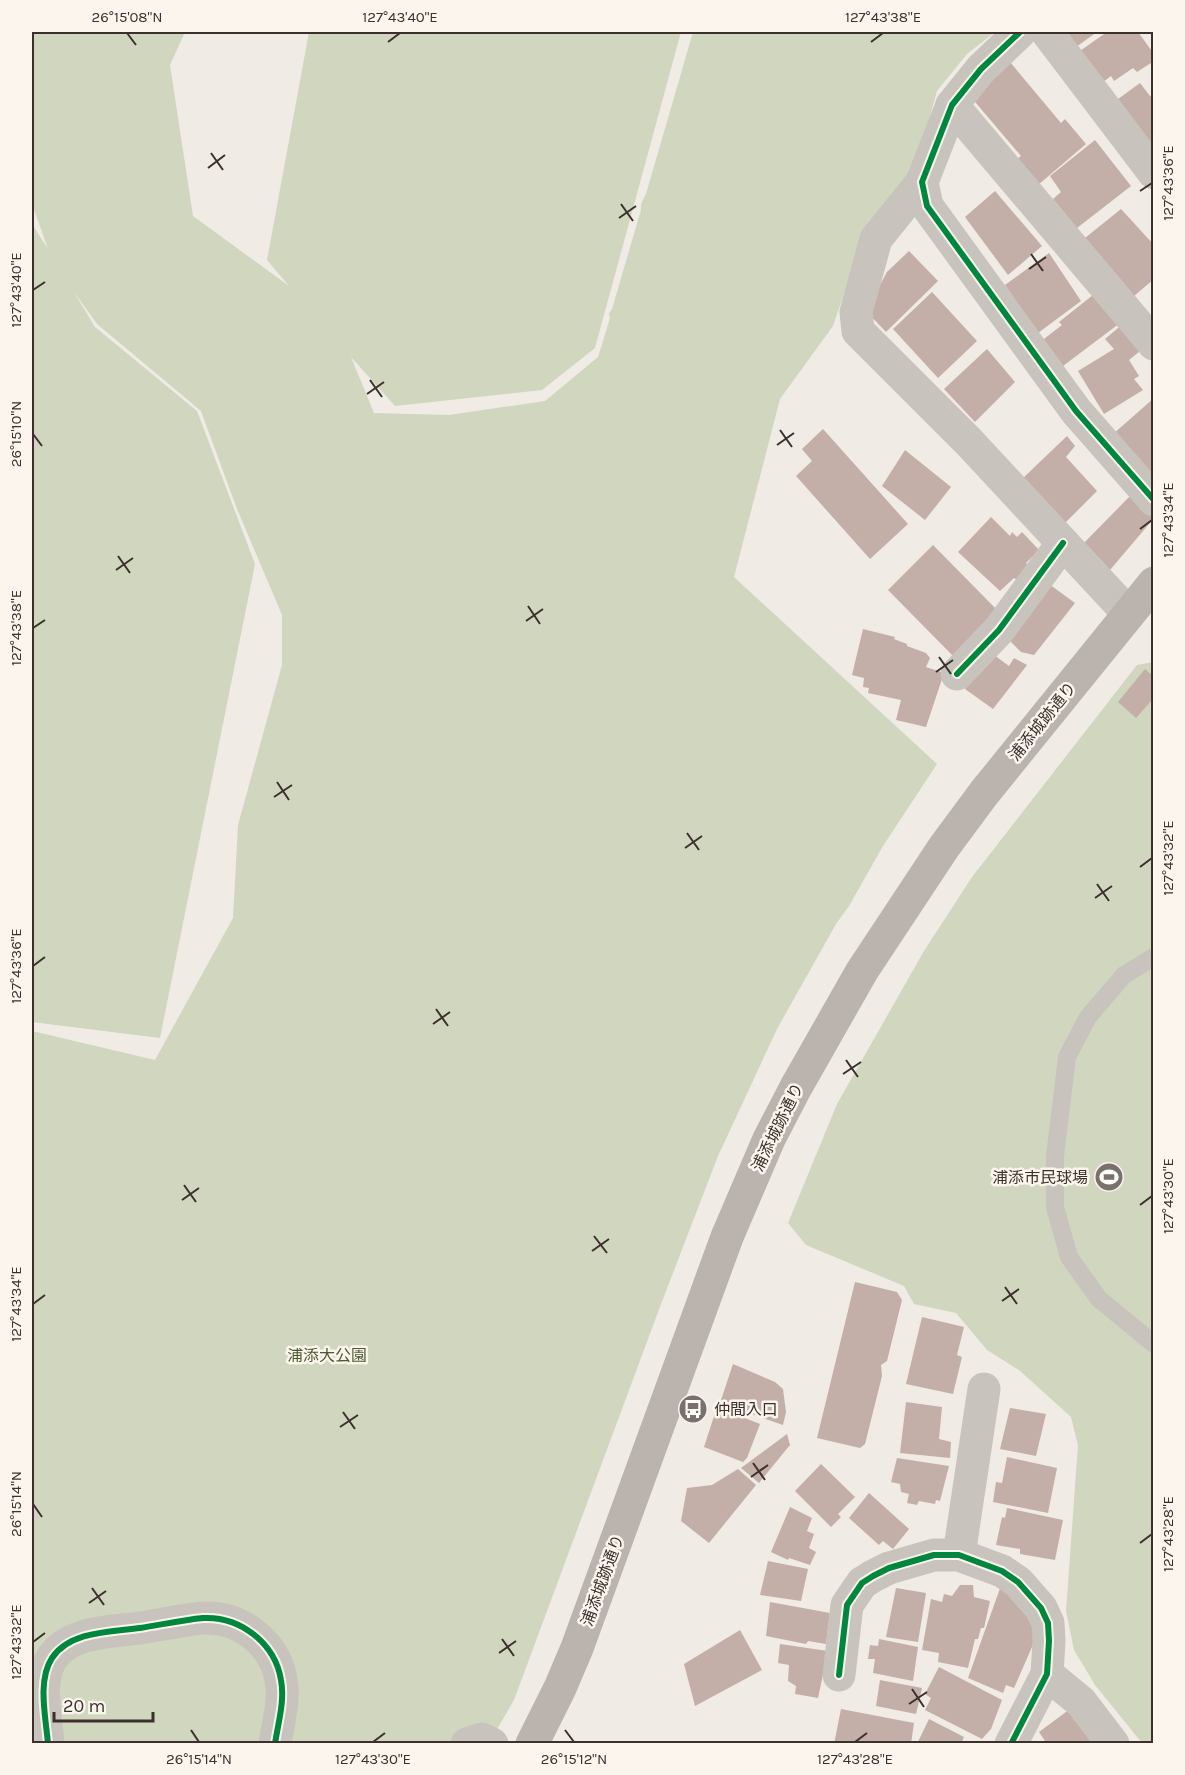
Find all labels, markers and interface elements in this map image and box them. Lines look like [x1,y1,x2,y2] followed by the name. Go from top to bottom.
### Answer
[92,8,162,26] text: 26°15'08"N
[362,8,438,26] text: 127°43'40"E
[845,8,921,26] text: 127°43'38"E
[1159,145,1177,221] text: 127°43'36"E
[7,252,25,328] text: 127°43'40"E
[7,401,25,467] text: 26°15'10"N
[1159,482,1177,558] text: 127°43'34"E
[7,590,25,666] text: 127°43'38"E
[1005,678,1080,765] street label: 浦添城跡通り
[1159,820,1177,896] text: 127°43'32"E
[7,928,25,1004] text: 127°43'36"E
[748,1080,807,1175] street label: 浦添城跡通り
[1159,1158,1177,1234] text: 127°43'30"E
[1093,1161,1125,1193] sports icon: 浦添市民球場
[992,1168,1088,1187] place label: 浦添市民球場
[7,1266,25,1342] text: 127°43'34"E
[287,1346,367,1365] park label: 浦添大公園
[677,1393,709,1425] bus stop icon: 仲間入口
[714,1400,778,1419] place label: 仲間入口
[7,1471,25,1537] text: 26°15'14"N
[1159,1496,1177,1572] text: 127°43'28"E
[577,1532,628,1629] street label: 浦添城跡通り
[7,1604,25,1680] text: 127°43'32"E
[54,1685,153,1723] scale bar
[63,1695,105,1717] text: 20 m
[166,1750,232,1768] text: 26°15'14"N
[335,1750,411,1768] text: 127°43'30"E
[541,1750,607,1768] text: 26°15'12"N
[817,1750,893,1768] text: 127°43'28"E

